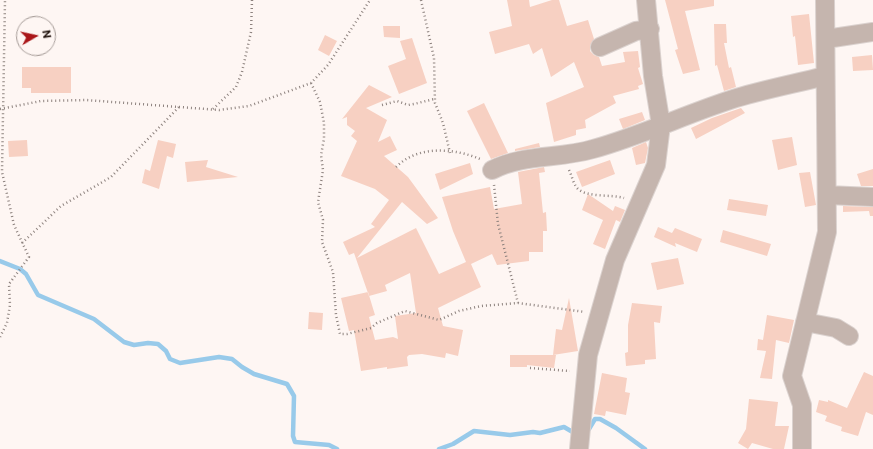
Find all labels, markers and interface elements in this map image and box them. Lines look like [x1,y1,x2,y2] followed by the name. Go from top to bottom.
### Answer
[16,16,56,56] north arrow
[40,29,54,39] text: N

